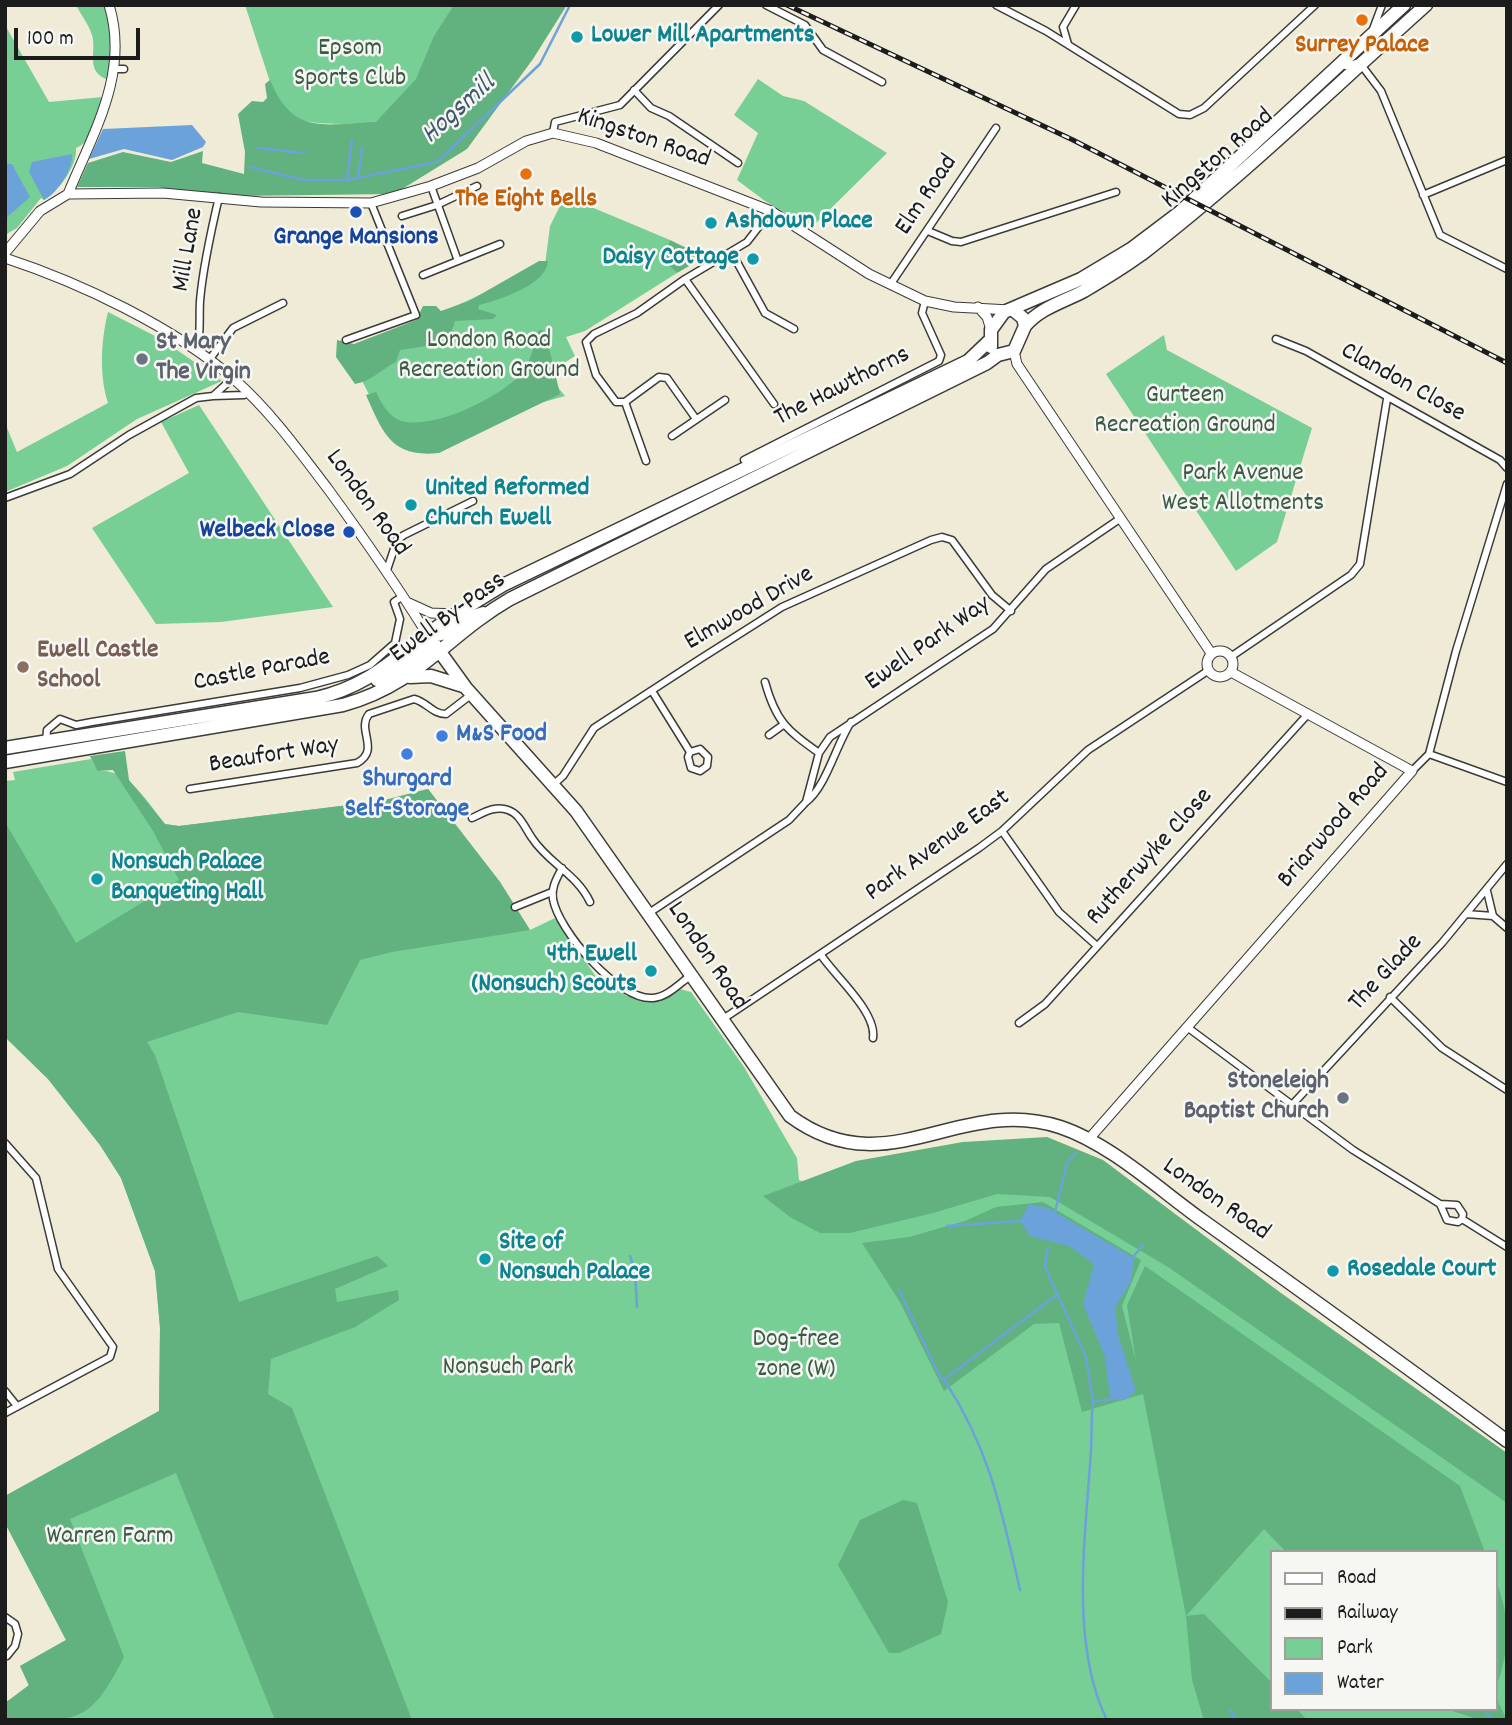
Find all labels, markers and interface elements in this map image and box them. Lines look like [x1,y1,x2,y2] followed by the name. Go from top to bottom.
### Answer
[1354,12,1370,28] marker: Surrey Palace
[18,14,144,58] scale bar
[591,21,815,53] place label: Lower Mill Apartments
[27,25,74,55] text: 100 m
[569,29,585,45] marker: Lower Mill Apartments
[1295,31,1429,63] place label: Surrey Palace
[294,34,406,96] park label: Epsom Sports Club
[416,69,504,153] water label: Hogsmill
[572,103,714,177] street label: Kingston Road
[1156,103,1282,217] street label: Kingston Road
[890,150,966,242] street label: Elm Road
[518,166,534,182] marker: The Eight Bells
[455,185,597,217] place label: The Eight Bells
[348,204,364,220] marker: Grange Mansions
[167,206,213,294] street label: Mill Lane
[725,207,873,239] place label: Ashdown Place
[703,215,719,231] marker: Ashdown Place
[273,223,439,255] place label: Grange Mansions
[603,243,739,275] place label: Daisy Cottage
[745,251,761,267] marker: Daisy Cottage
[398,326,580,388] park label: London Road Recreation Ground
[156,328,251,390] place label: St Mary The Virgin
[1334,337,1470,431] street label: Clandon Close
[770,341,916,435] street label: The Hawthorns
[134,351,150,367] marker: St Mary The Virgin
[1094,381,1276,442] park label: Gurteen Recreation Ground
[317,444,415,564] street label: London Road
[1162,459,1324,520] park label: Park Avenue West Allotments
[425,474,589,536] place label: United Reformed Church Ewell
[403,497,419,513] marker: United Reformed Church Ewell
[200,516,335,548] place label: Welbeck Close
[341,524,357,540] marker: Welbeck Close
[680,560,820,660] street label: Elmwood Drive
[385,566,513,672] street label: Ewell By-Pass
[860,590,998,700] street label: Ewell Park Way
[37,636,159,698] place label: Ewell Castle School
[191,643,333,701] street label: Castle Parade
[15,659,31,675] marker: Ewell Castle School
[456,720,547,752] place label: M&S Food
[434,728,450,744] marker: M&S Food
[207,731,341,783] street label: Beaufort Way
[399,746,415,762] marker: Shurgard Self-Storage
[1272,758,1398,896] street label: Briarwood Road
[345,765,469,826] place label: Shurgard Self-Storage
[1081,783,1221,933] street label: Rutherwyke Close
[860,784,1018,910] street label: Park Avenue East
[111,848,263,910] place label: Nonsuch Palace Banqueting Hall
[89,871,105,887] marker: Nonsuch Palace Banqueting Hall
[658,897,754,1017] street label: London Road
[1343,929,1431,1019] street label: The Glade
[472,940,637,1002] place label: 4th Ewell (Nonsuch) Scouts
[643,963,659,979] marker: 4th Ewell (Nonsuch) Scouts
[1184,1067,1329,1128] place label: Stoneleigh Baptist Church
[1335,1090,1351,1106] marker: Stoneleigh Baptist Church
[1155,1152,1275,1250] street label: London Road
[499,1228,650,1290] place label: Site of Nonsuch Palace
[477,1251,493,1267] marker: Site of Nonsuch Palace
[1347,1255,1496,1287] place label: Rosedale Court
[1325,1263,1341,1279] marker: Rosedale Court
[753,1325,839,1386] park label: Dog-free zone (W)
[442,1353,574,1385] park label: Nonsuch Park
[46,1522,174,1554] park label: Warren Farm
[1270,1550,1498,1711] legend
[1337,1564,1376,1594] text: Road
[1337,1599,1398,1629] text: Railway
[1337,1634,1373,1664] text: Park
[1337,1669,1384,1699] text: Water

